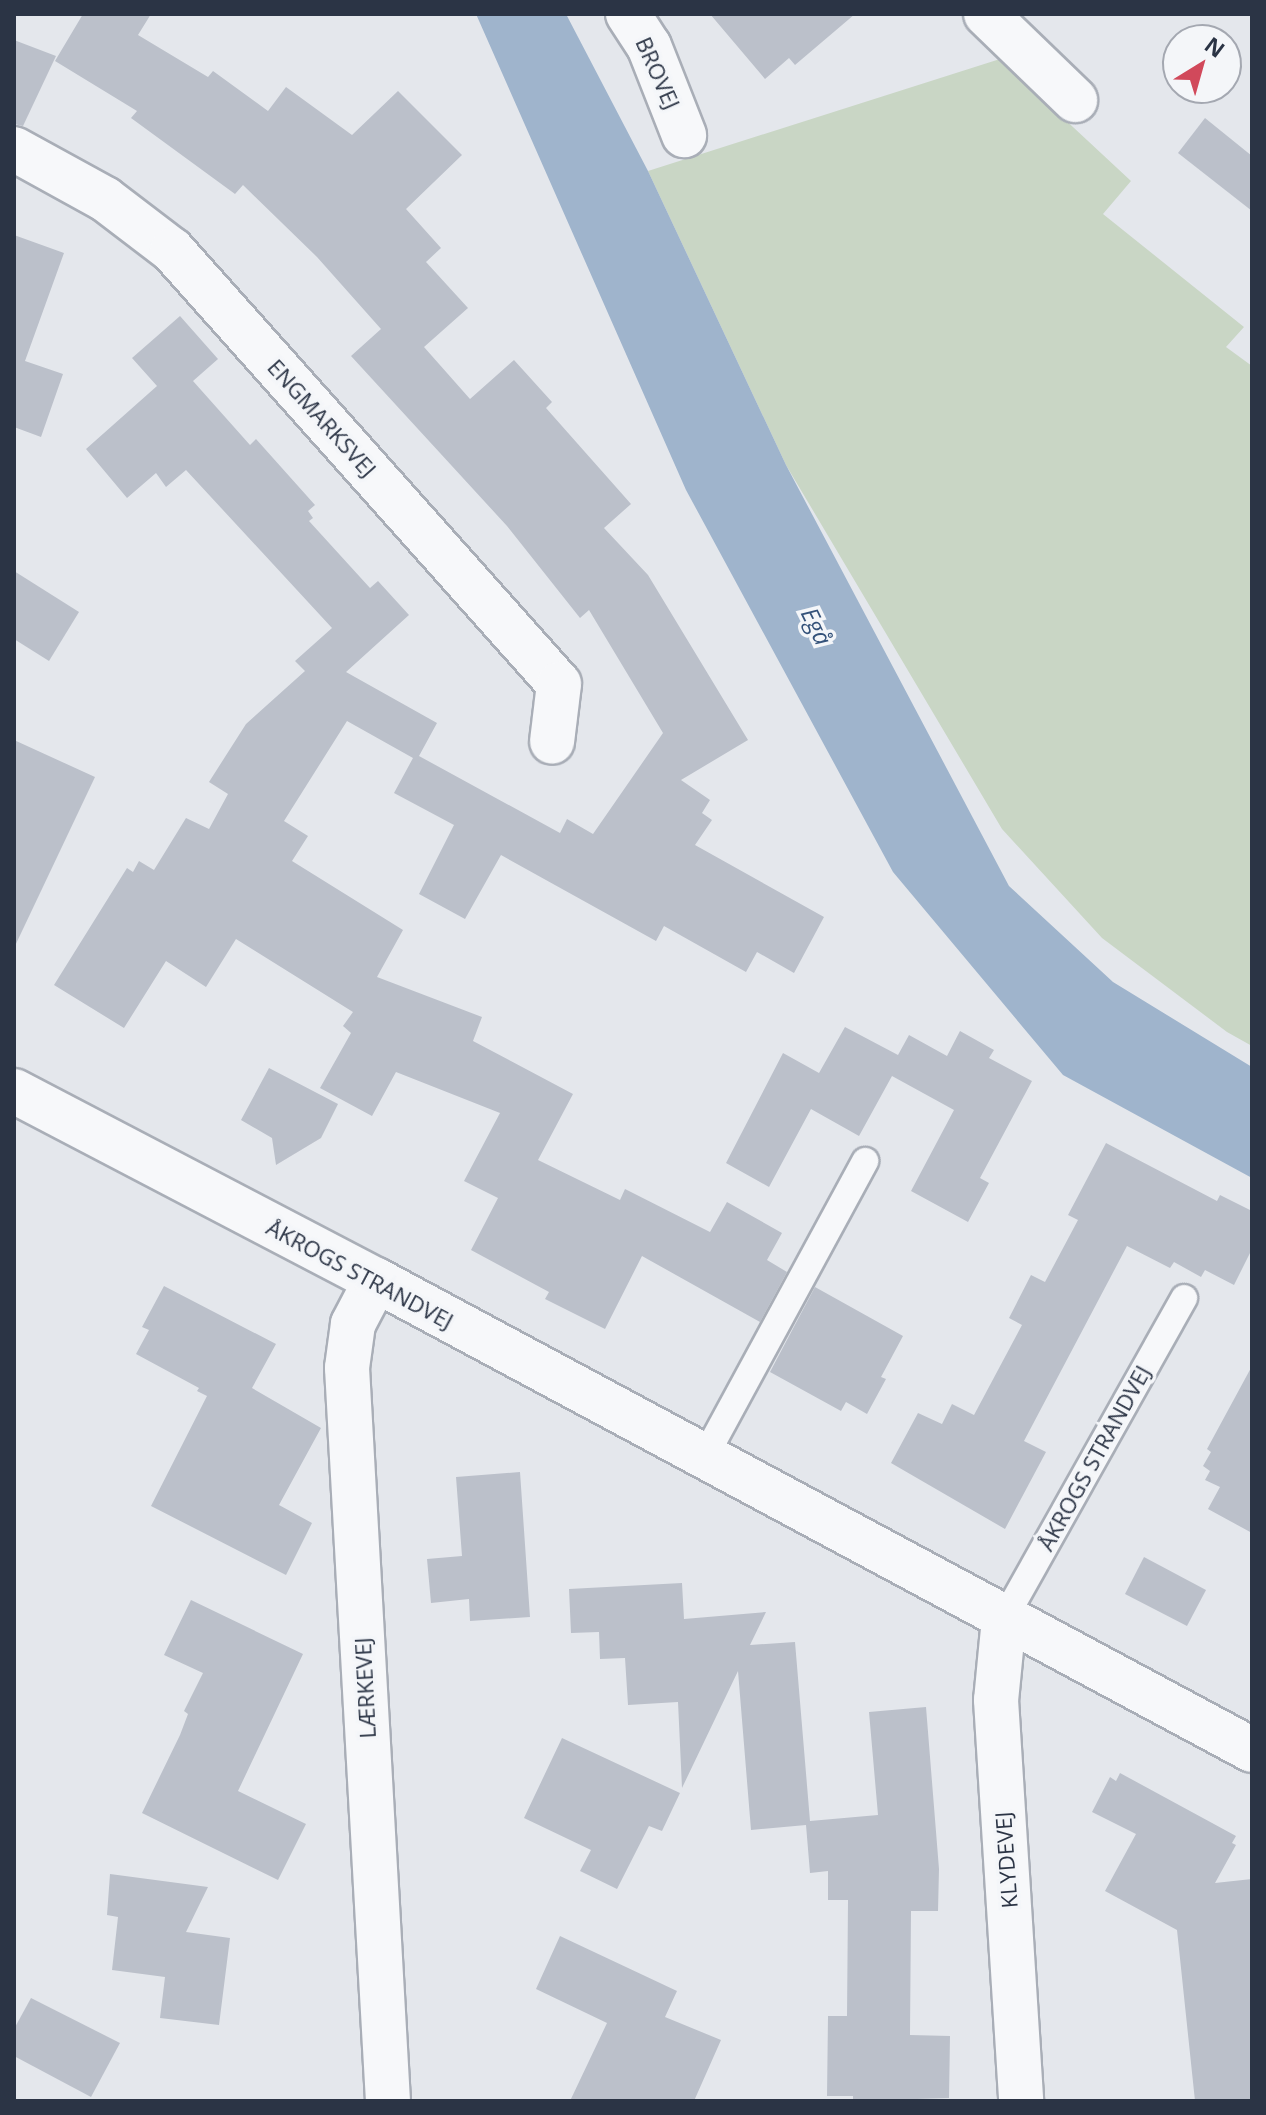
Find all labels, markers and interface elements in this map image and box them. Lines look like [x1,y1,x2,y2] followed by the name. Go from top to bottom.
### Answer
[1162,24,1242,104] north arrow
[1199,29,1231,64] text: N
[630,33,686,113] street label: BROVEJ
[262,354,382,482] street label: ENGMARKSVEJ
[796,602,838,650] water label: Egå
[262,1214,458,1334] street label: ÅKROGS STRANDVEJ
[1032,1361,1156,1555] street label: ÅKROGS STRANDVEJ
[349,1637,381,1739] street label: LÆRKEVEJ
[989,1811,1023,1909] street label: KLYDEVEJ

